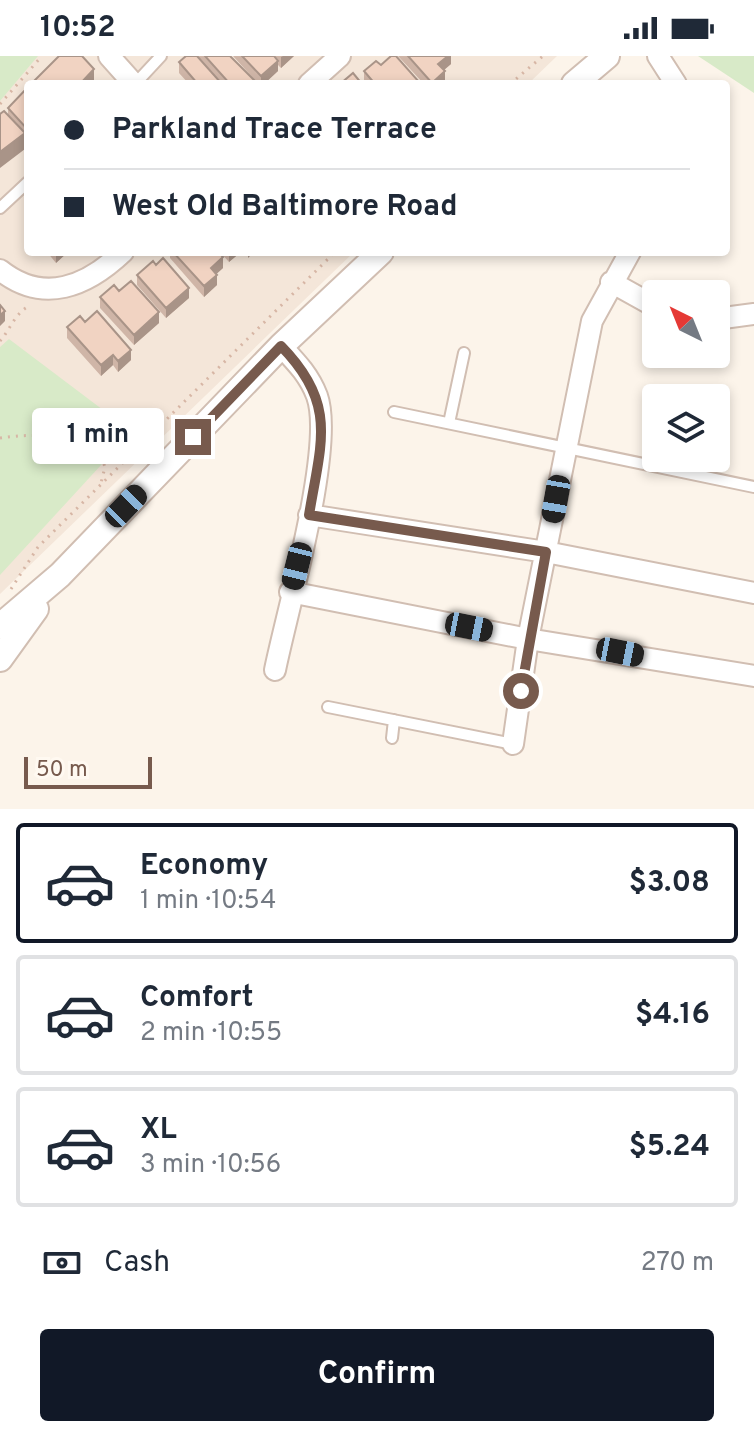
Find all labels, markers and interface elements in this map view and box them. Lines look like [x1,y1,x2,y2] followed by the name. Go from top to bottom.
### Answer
[40,10,116,47] text: 10:52
[112,112,437,149] text: Parkland Trace Terrace
[112,189,458,226] text: West Old Baltimore Road
[642,280,730,368] north arrow
[642,280,730,472] map controls
[642,384,730,472] button: layers
[33,409,165,465] callout: 1 min
[67,419,129,452] text: 1 min
[175,419,211,455] route end
[540,473,572,525] car
[101,480,151,532] car
[280,540,314,592] car
[443,611,495,643] car
[594,636,646,668] car
[503,673,539,709] route start
[24,753,152,789] scale bar
[36,757,88,784] text: 50 m
[44,847,116,919] icon: car
[140,848,268,885] text: Economy
[629,865,710,902] text: $3.08
[140,885,276,918] text: 1 min · 10:54
[44,979,116,1051] icon: car
[140,980,253,1017] text: Comfort
[635,997,710,1034] text: $4.16
[140,1017,282,1050] text: 2 min · 10:55
[44,1111,116,1183] icon: car
[140,1112,177,1149] text: XL
[629,1129,710,1166] text: $5.24
[140,1149,281,1182] text: 3 min · 10:56
[40,1241,84,1285] icon: cash
[104,1245,170,1282] text: Cash
[641,1247,714,1280] text: 270 m
[40,1329,714,1421] button: Confirm

